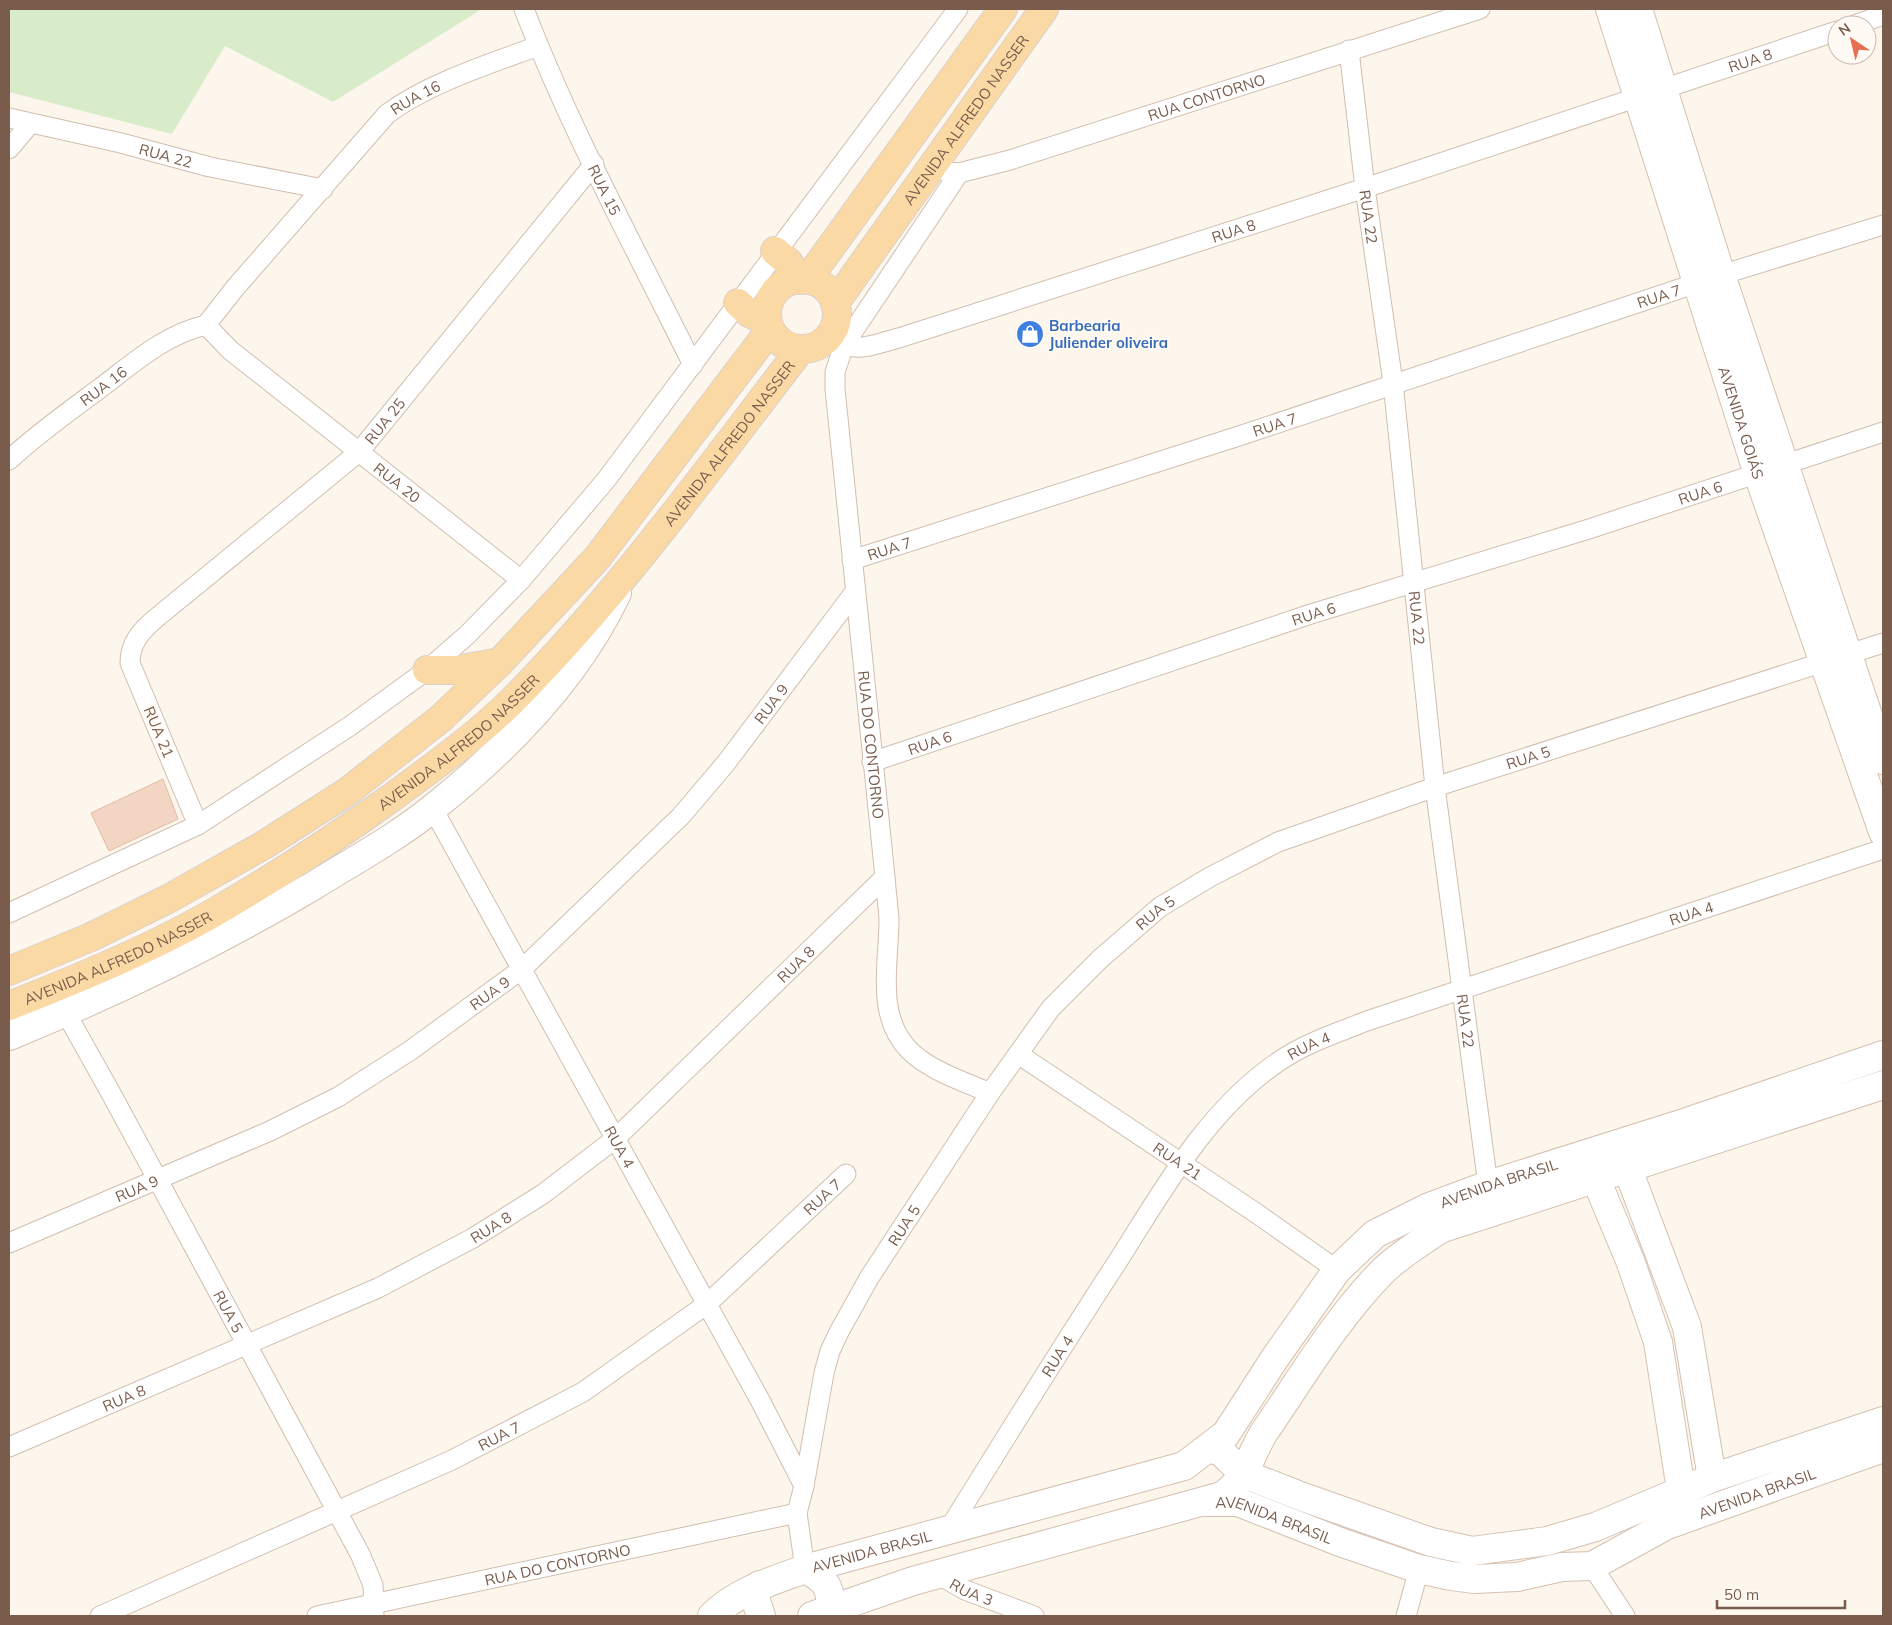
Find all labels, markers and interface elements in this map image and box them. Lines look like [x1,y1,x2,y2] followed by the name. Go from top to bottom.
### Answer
[1827,15,1877,65] north arrow
[1835,19,1854,40] text: N
[898,31,1032,208] street label: AVENIDA ALFREDO NASSER
[1726,44,1775,76] street label: RUA 8
[1145,69,1268,125] street label: RUA CONTORNO
[386,76,443,119] street label: RUA 16
[137,139,194,171] street label: RUA 22
[584,161,625,218] street label: RUA 15
[1356,189,1382,245] street label: RUA 22
[1209,214,1258,246] street label: RUA 8
[1634,280,1683,312] street label: RUA 7
[1049,316,1168,352] place label: Barbearia Juliender oliveira
[1015,319,1045,349] shop icon: Barbearia Juliender oliveira
[659,356,799,530] street label: AVENIDA ALFREDO NASSER
[76,362,130,410] street label: RUA 16
[1715,364,1769,482] street label: AVENIDA GOIÁS
[360,394,409,448] street label: RUA 25
[1250,408,1299,440] street label: RUA 7
[370,458,425,507] street label: RUA 20
[1676,476,1725,508] street label: RUA 6
[865,532,914,564] street label: RUA 7
[1405,590,1430,646] street label: RUA 22
[1289,598,1338,629] street label: RUA 6
[374,670,543,814] street label: AVENIDA ALFREDO NASSER
[854,670,888,820] street label: RUA DO CONTORNO
[750,680,792,727] street label: RUA 9
[140,703,178,761] street label: RUA 21
[905,726,954,759] street label: RUA 6
[1504,741,1552,773] street label: RUA 5
[1131,891,1178,934] street label: RUA 5
[1667,897,1716,929] street label: RUA 4
[21,907,215,1009] street label: AVENIDA ALFREDO NASSER
[773,941,818,986] street label: RUA 8
[466,972,513,1014] street label: RUA 9
[1453,993,1479,1049] street label: RUA 22
[1284,1027,1333,1064] street label: RUA 4
[601,1122,639,1171] street label: RUA 4
[1150,1138,1205,1184] street label: RUA 21
[1437,1154,1560,1212] street label: AVENIDA BRASIL
[112,1171,161,1206] street label: RUA 9
[799,1174,845,1219] street label: RUA 7
[883,1201,924,1249] street label: RUA 5
[466,1207,515,1247] street label: RUA 8
[210,1287,248,1336] street label: RUA 5
[1037,1332,1077,1380] street label: RUA 4
[99,1380,148,1415] street label: RUA 8
[475,1417,523,1454] street label: RUA 7
[1696,1463,1818,1523] street label: AVENIDA BRASIL
[1215,1492,1335,1548] street label: AVENIDA BRASIL
[809,1526,934,1576] street label: AVENIDA BRASIL
[483,1539,632,1589] street label: RUA DO CONTORNO
[947,1574,996,1609] street label: RUA 3
[1717,1578,1844,1610] scale bar
[1724,1585,1759,1604] text: 50 m

